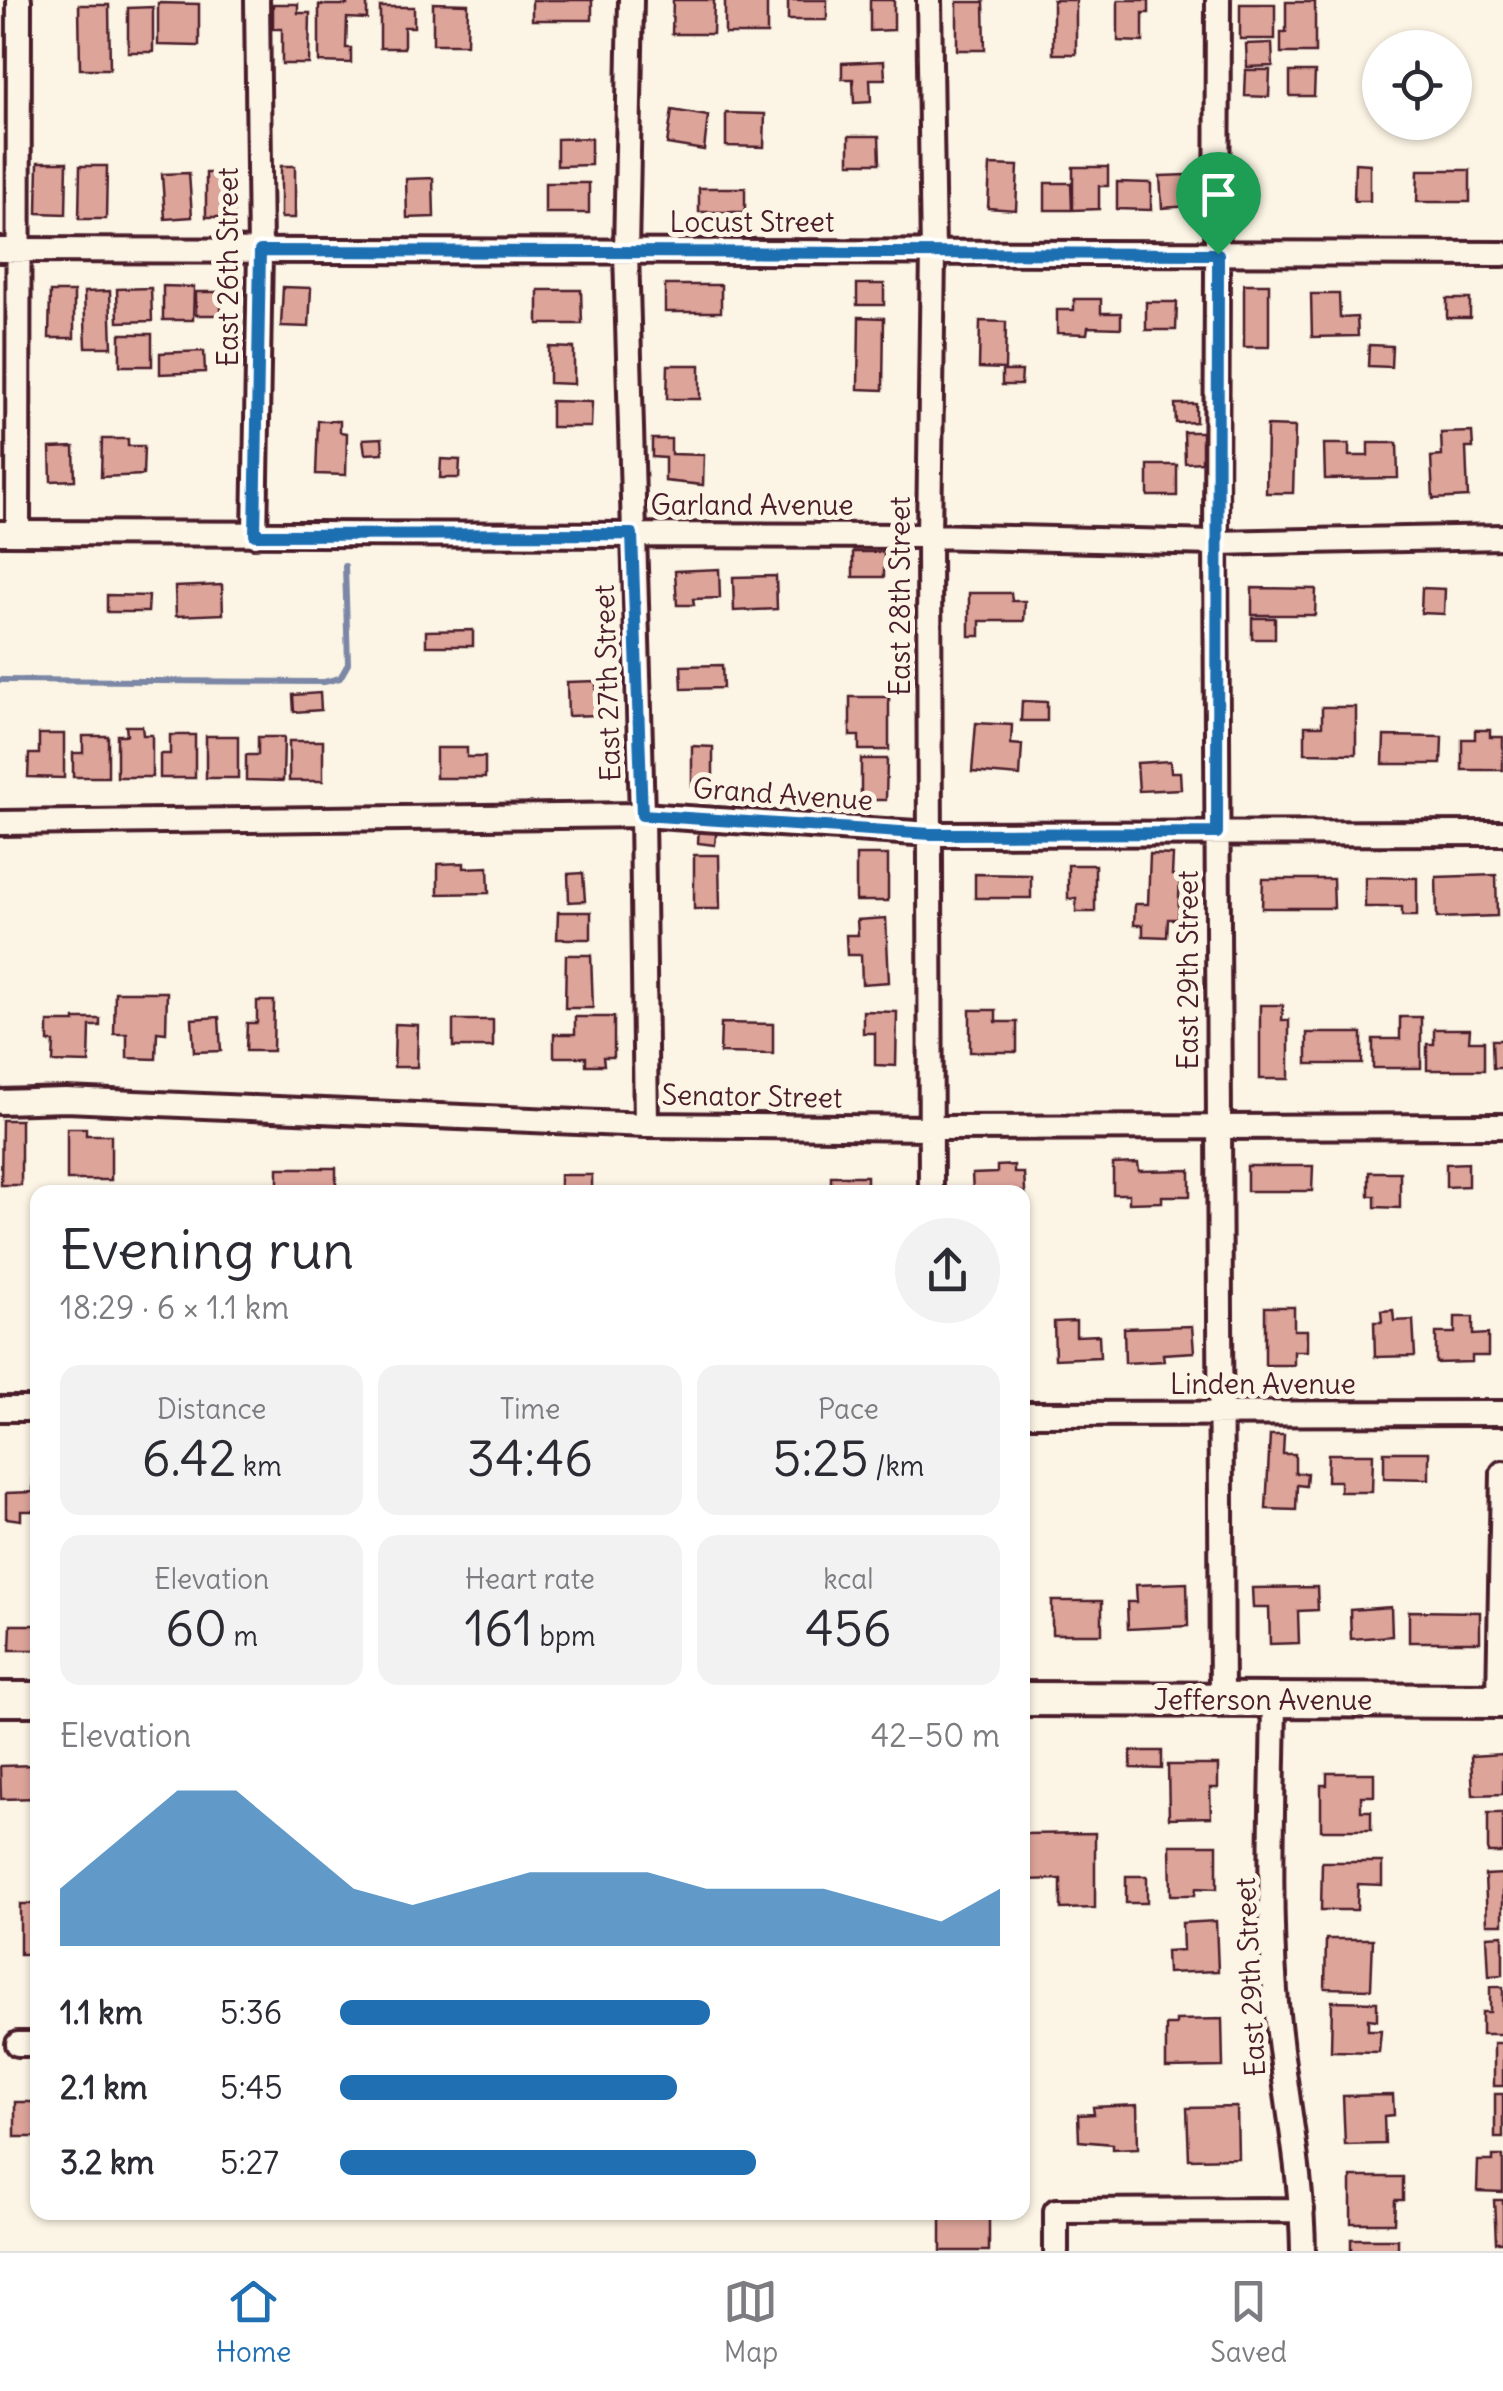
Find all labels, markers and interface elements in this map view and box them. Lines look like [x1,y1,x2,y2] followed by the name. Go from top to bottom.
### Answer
[1362,30,1472,140] map controls
[1362,30,1472,140] button: locate
[1176,152,1261,255] pin
[210,167,246,367] street label: East 26th Street
[1191,167,1246,222] icon: arrive
[670,204,834,240] street label: Locust Street
[650,487,854,523] street label: Garland Avenue
[882,496,918,696] street label: East 28th Street
[586,584,628,782] street label: East 27th Street
[692,770,874,818] street label: Grand Avenue
[1170,870,1206,1070] street label: East 29th Street
[661,1076,843,1116] street label: Senator Street
[60,1215,354,1284] text: Evening run
[895,1218,1000,1323] button: share
[60,1287,289,1328] text: 18:29 · 6 × 1.1 km
[1170,1366,1356,1402] street label: Linden Avenue
[157,1391,266,1427] text: Distance
[500,1391,560,1427] text: Time
[818,1391,879,1427] text: Pace
[142,1427,236,1490] text: 6.42
[467,1427,593,1490] text: 34:46
[772,1427,869,1490] text: 5:25
[236,1448,282,1484] text: km
[869,1448,924,1484] text: /km
[154,1561,269,1597] text: Elevation
[465,1561,595,1597] text: Heart rate
[823,1561,874,1597] text: kcal
[165,1597,227,1660] text: 60
[464,1597,533,1660] text: 161
[805,1597,892,1660] text: 456
[227,1618,258,1654] text: m
[533,1618,596,1654] text: bpm
[1154,1682,1372,1718] street label: Jefferson Avenue
[60,1715,191,1756] text: Elevation
[871,1715,1000,1756] text: 42–50 m
[1227,1877,1273,2077] street label: East 29th Street
[60,1992,143,2033] text: 1.1 km
[220,1992,282,2033] text: 5:36
[60,2067,148,2108] text: 2.1 km
[220,2067,283,2108] text: 5:45
[60,2142,154,2183] text: 3.2 km
[220,2142,279,2183] text: 5:27
[216,2274,291,2370] tab: Home
[723,2274,778,2370] tab: Map
[1210,2274,1287,2370] tab: Saved

